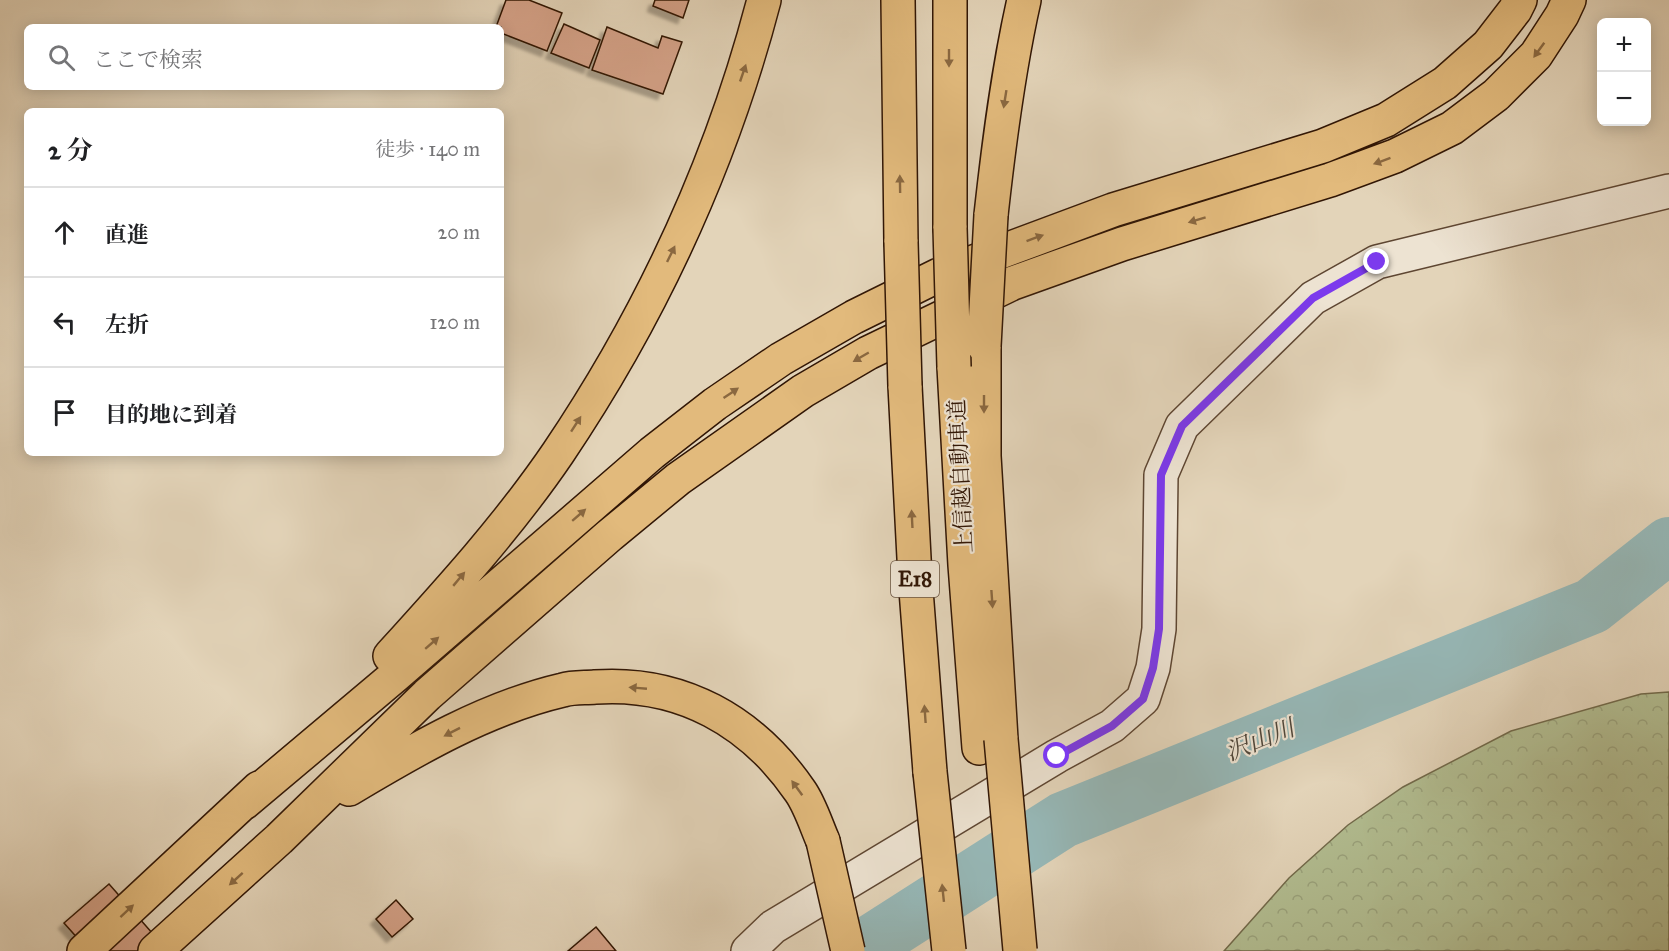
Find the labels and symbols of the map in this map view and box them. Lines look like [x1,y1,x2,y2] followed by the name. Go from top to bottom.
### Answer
[1533,41,1545,57] one-way arrow
[944,49,954,68] one-way arrow
[739,64,749,82] one-way arrow
[1001,89,1010,108] one-way arrow
[1373,157,1391,167] one-way arrow
[895,174,905,193] one-way arrow
[1188,216,1206,226] one-way arrow
[1026,233,1044,242] one-way arrow
[666,245,676,262] one-way arrow
[1363,248,1389,274] route end
[852,352,869,362] one-way arrow
[723,388,739,399] one-way arrow
[979,395,989,414] one-way arrow
[943,398,978,554] street label: 上信越自動車道
[571,416,582,432] one-way arrow
[572,508,587,522] one-way arrow
[907,510,916,529] one-way arrow
[891,561,939,597] road number: E18
[452,571,465,587] one-way arrow
[987,590,997,609] one-way arrow
[424,637,439,650] one-way arrow
[628,683,647,693] one-way arrow
[921,704,930,723] one-way arrow
[1221,711,1302,767] water label: 沢山川
[443,728,460,737] one-way arrow
[1043,742,1069,768] route start
[791,781,803,797] one-way arrow
[228,872,243,886] one-way arrow
[938,883,948,902] one-way arrow
[119,905,134,918] one-way arrow

